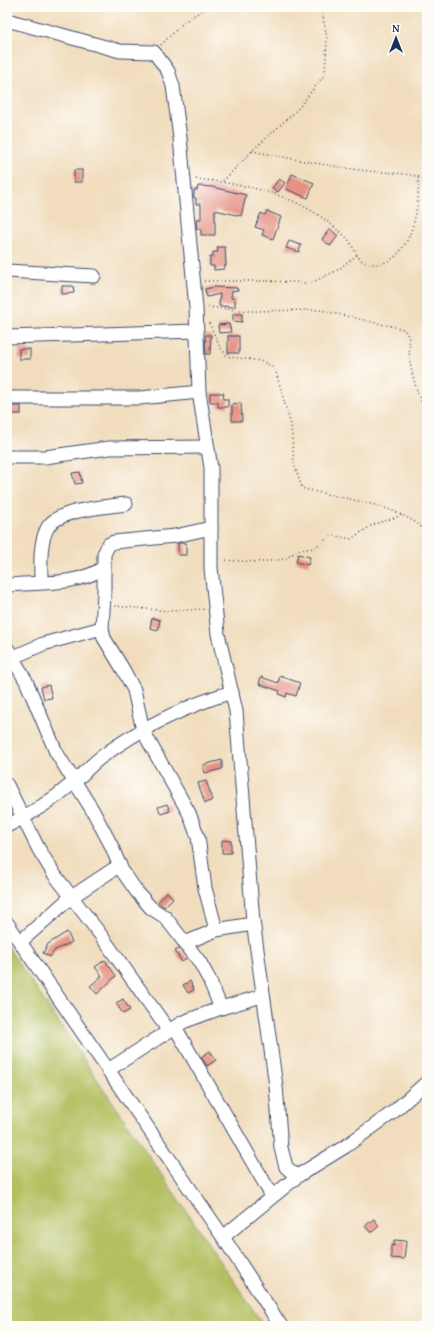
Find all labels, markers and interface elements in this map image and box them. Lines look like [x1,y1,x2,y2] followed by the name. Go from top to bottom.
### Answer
[376,18,416,58] north arrow
[392,20,400,36] text: N

